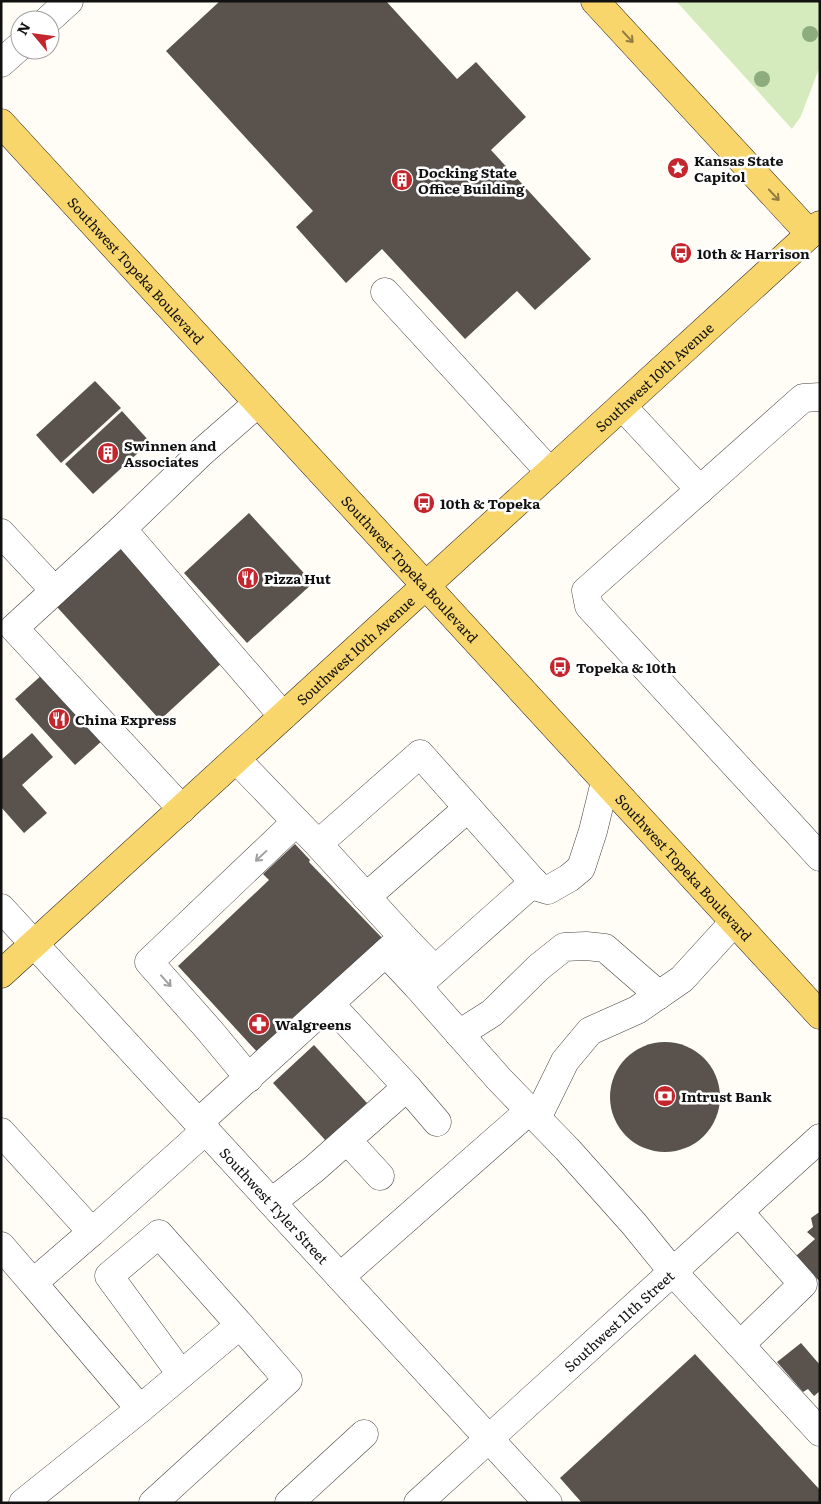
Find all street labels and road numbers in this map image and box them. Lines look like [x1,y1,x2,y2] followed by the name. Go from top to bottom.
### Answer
[63,192,209,349] street label: Southwest Topeka Boulevard
[591,317,718,436] street label: Southwest 10th Avenue
[337,491,483,647] street label: Southwest Topeka Boulevard
[292,591,419,709] street label: Southwest 10th Avenue
[611,789,757,945] street label: Southwest Topeka Boulevard
[216,1143,333,1268] street label: Southwest Tyler Street
[559,1265,678,1376] street label: Southwest 11th Street

